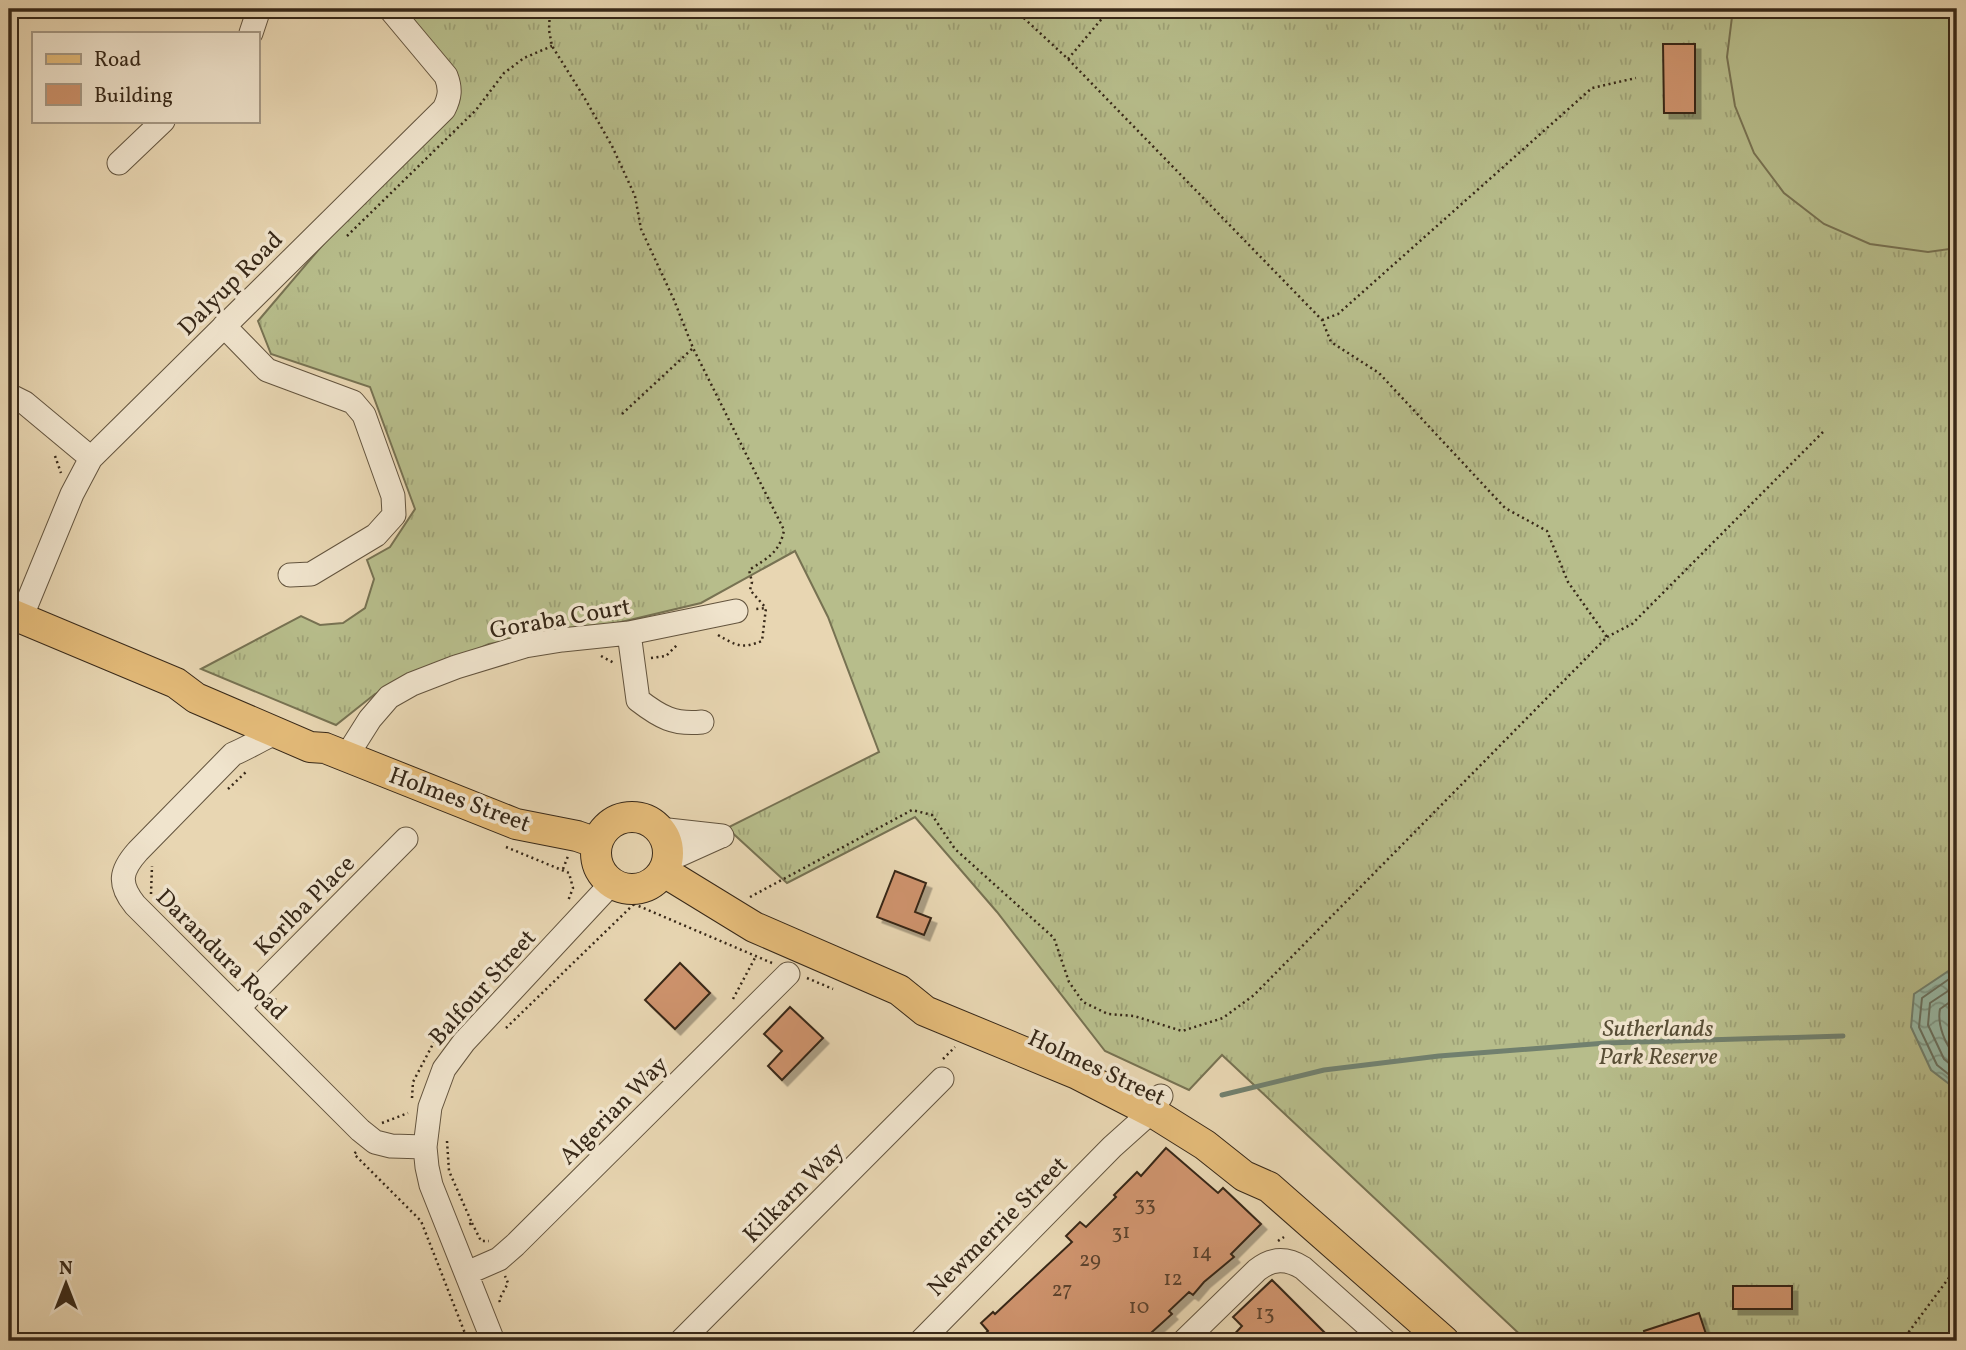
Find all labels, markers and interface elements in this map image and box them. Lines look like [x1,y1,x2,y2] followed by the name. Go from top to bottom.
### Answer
[32,32,259,122] legend
[94,46,141,75] text: Road
[94,82,173,111] text: Building
[171,224,291,344] street label: Dalyup Road
[487,591,634,649] street label: Goraba Court
[384,760,535,842] street label: Holmes Street
[247,848,364,965] street label: Korlba Place
[147,882,294,1029] street label: Darandura Road
[422,923,545,1054] street label: Balfour Street
[1598,1013,1718,1075] park label: Sutherlands Park Reserve
[1022,1022,1171,1116] street label: Holmes Street
[552,1049,677,1174] street label: Algerian Way
[736,1135,853,1252] street label: Kilkarn Way
[920,1149,1076,1305] street label: Newmerrie Street
[1134,1190,1156,1219] house number: 33
[1112,1218,1130,1247] house number: 31
[1192,1238,1212,1267] house number: 14
[1079,1246,1101,1275] house number: 29
[32,1248,102,1318] north arrow
[59,1256,73,1282] text: N
[1163,1265,1183,1294] house number: 12
[1052,1276,1072,1305] house number: 27
[1129,1293,1149,1322] house number: 10
[1256,1299,1274,1328] house number: 13

